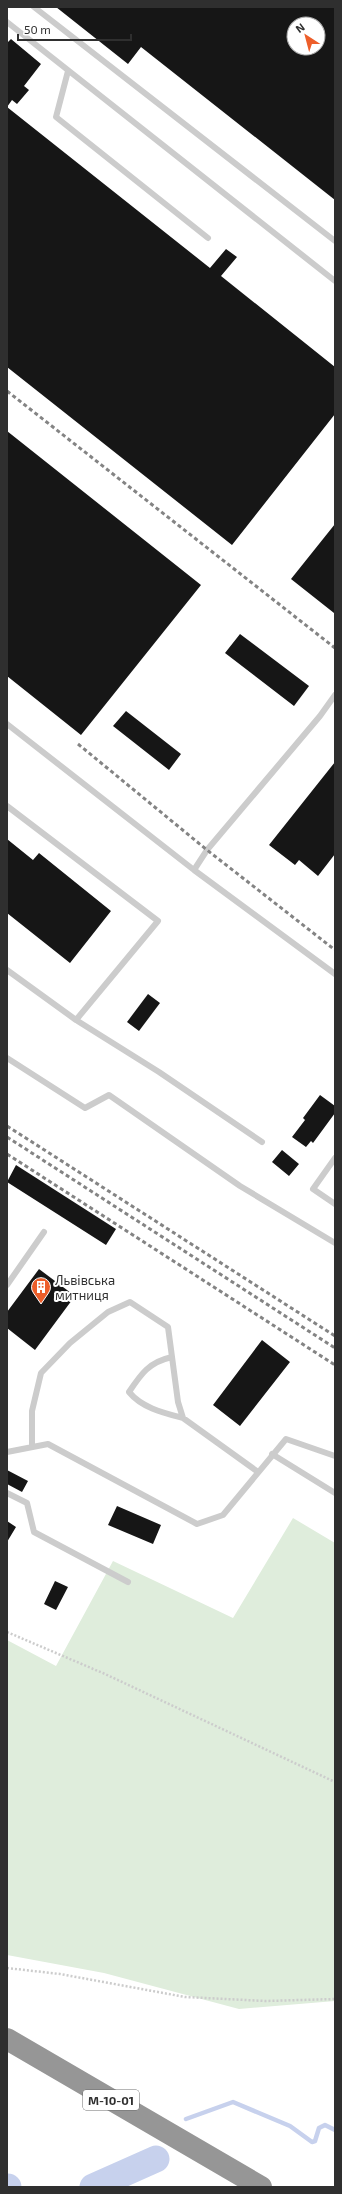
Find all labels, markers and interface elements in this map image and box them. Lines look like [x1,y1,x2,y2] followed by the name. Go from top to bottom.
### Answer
[18,16,131,42] scale bar
[286,16,326,56] north arrow
[293,20,307,35] text: N
[24,22,51,36] text: 50 m
[55,1272,115,1303] place label: Львівська митниця
[30,1276,52,1304] building icon: Львівська митниця
[83,2090,139,2110] road number: М-10-01

